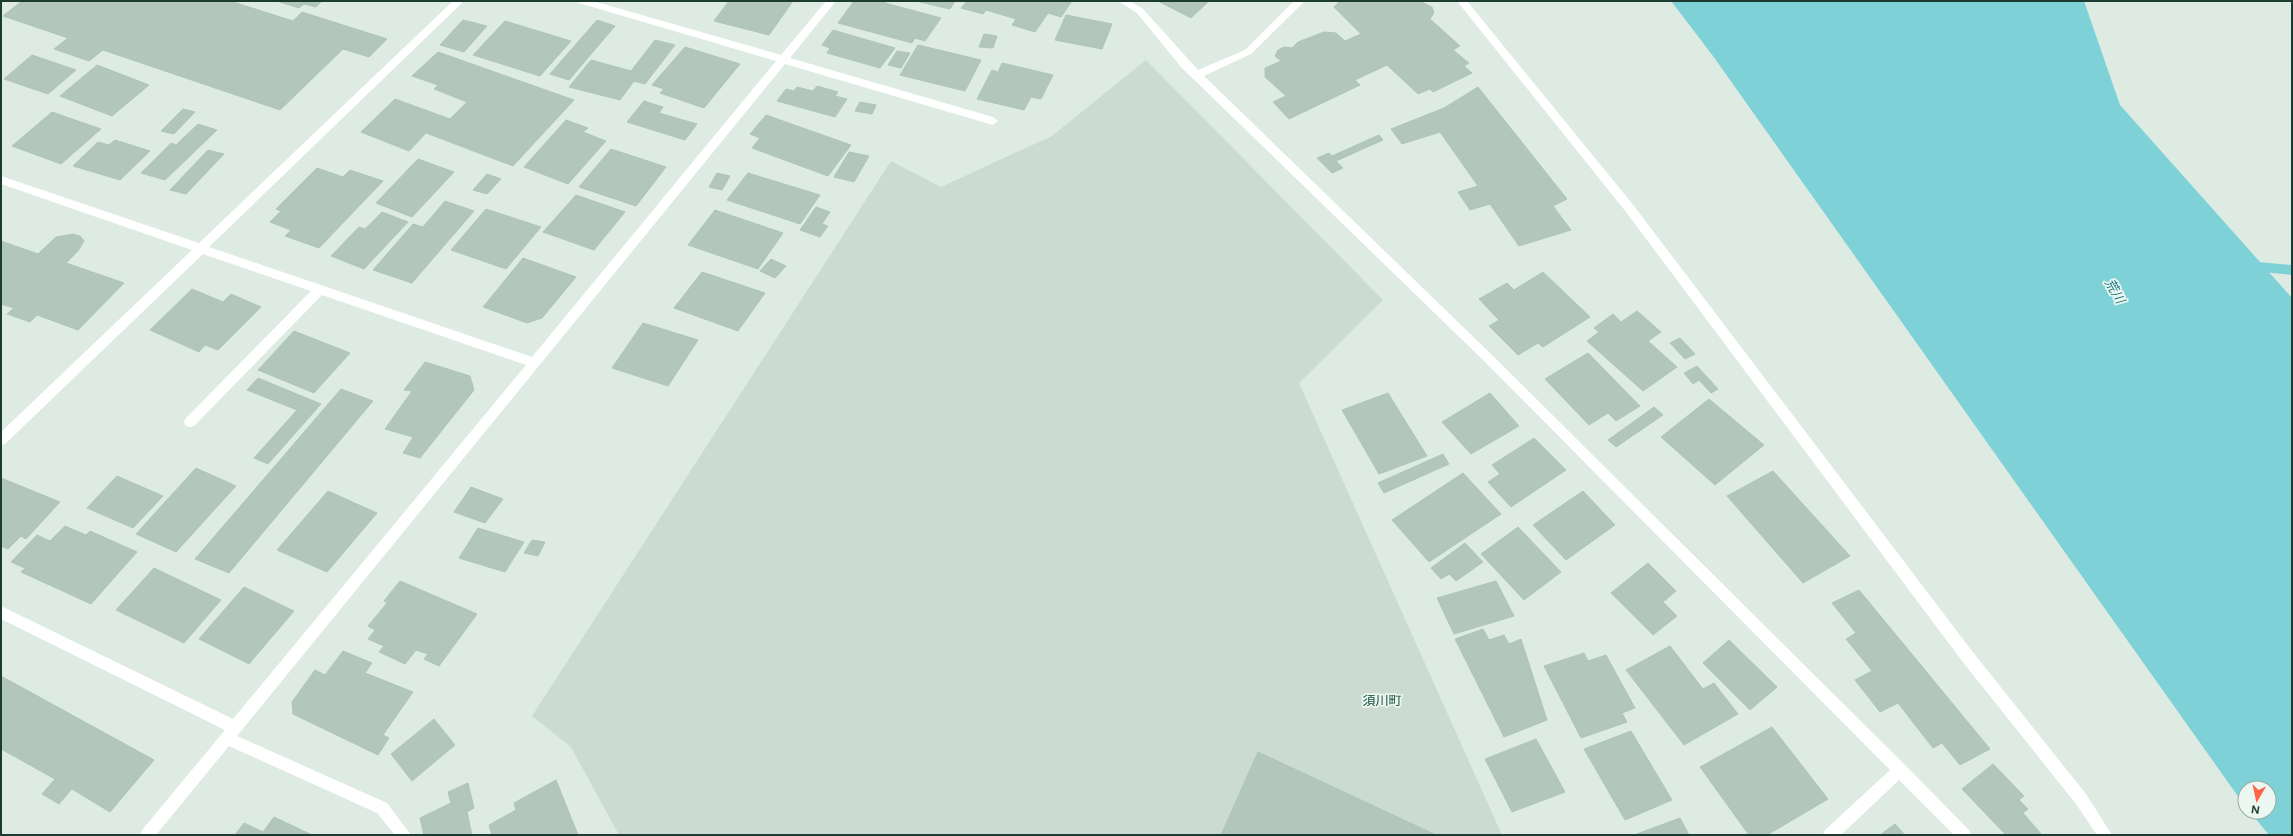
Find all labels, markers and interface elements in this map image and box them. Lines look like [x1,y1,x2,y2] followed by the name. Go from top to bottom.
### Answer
[2102,276,2129,308] water label: 荒川
[1362,693,1402,708] district label: 須川町
[2237,780,2277,820] north arrow
[2250,802,2261,816] text: N

